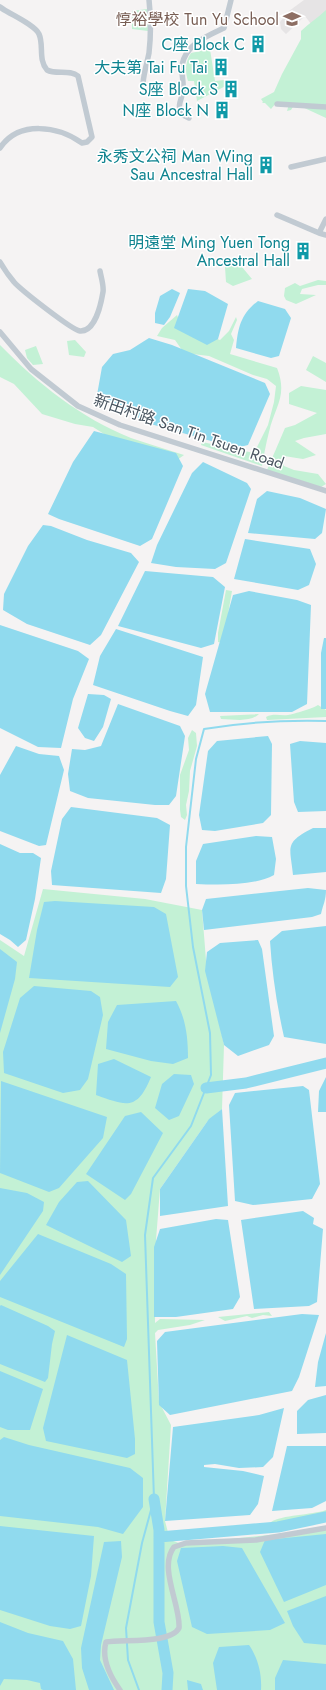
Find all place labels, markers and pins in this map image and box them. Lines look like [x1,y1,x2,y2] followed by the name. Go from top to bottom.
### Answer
[116,8,279,31] place label: 惇裕學校 Tun Yu School
[282,9,302,29] school or university icon: 惇裕學校 Tun Yu School
[161,33,245,56] place label: C座 Block C
[248,34,268,54] building icon: C座 Block C
[94,56,208,79] place label: 大夫第 Tai Fu Tai
[211,57,231,77] building icon: 大夫第 Tai Fu Tai
[139,78,218,101] place label: S座 Block S
[221,79,241,99] building icon: S座 Block S
[123,99,209,122] place label: N座 Block N
[212,100,232,120] building icon: N座 Block N
[97,145,253,186] place label: 永秀文公祠 Man Wing Sau Ancestral Hall
[256,155,276,175] building icon: 永秀文公祠 Man Wing Sau Ancestral Hall
[128,231,290,272] place label: 明遠堂 Ming Yuen Tong Ancestral Hall
[293,241,313,261] building icon: 明遠堂 Ming Yuen Tong Ancestral Hall

